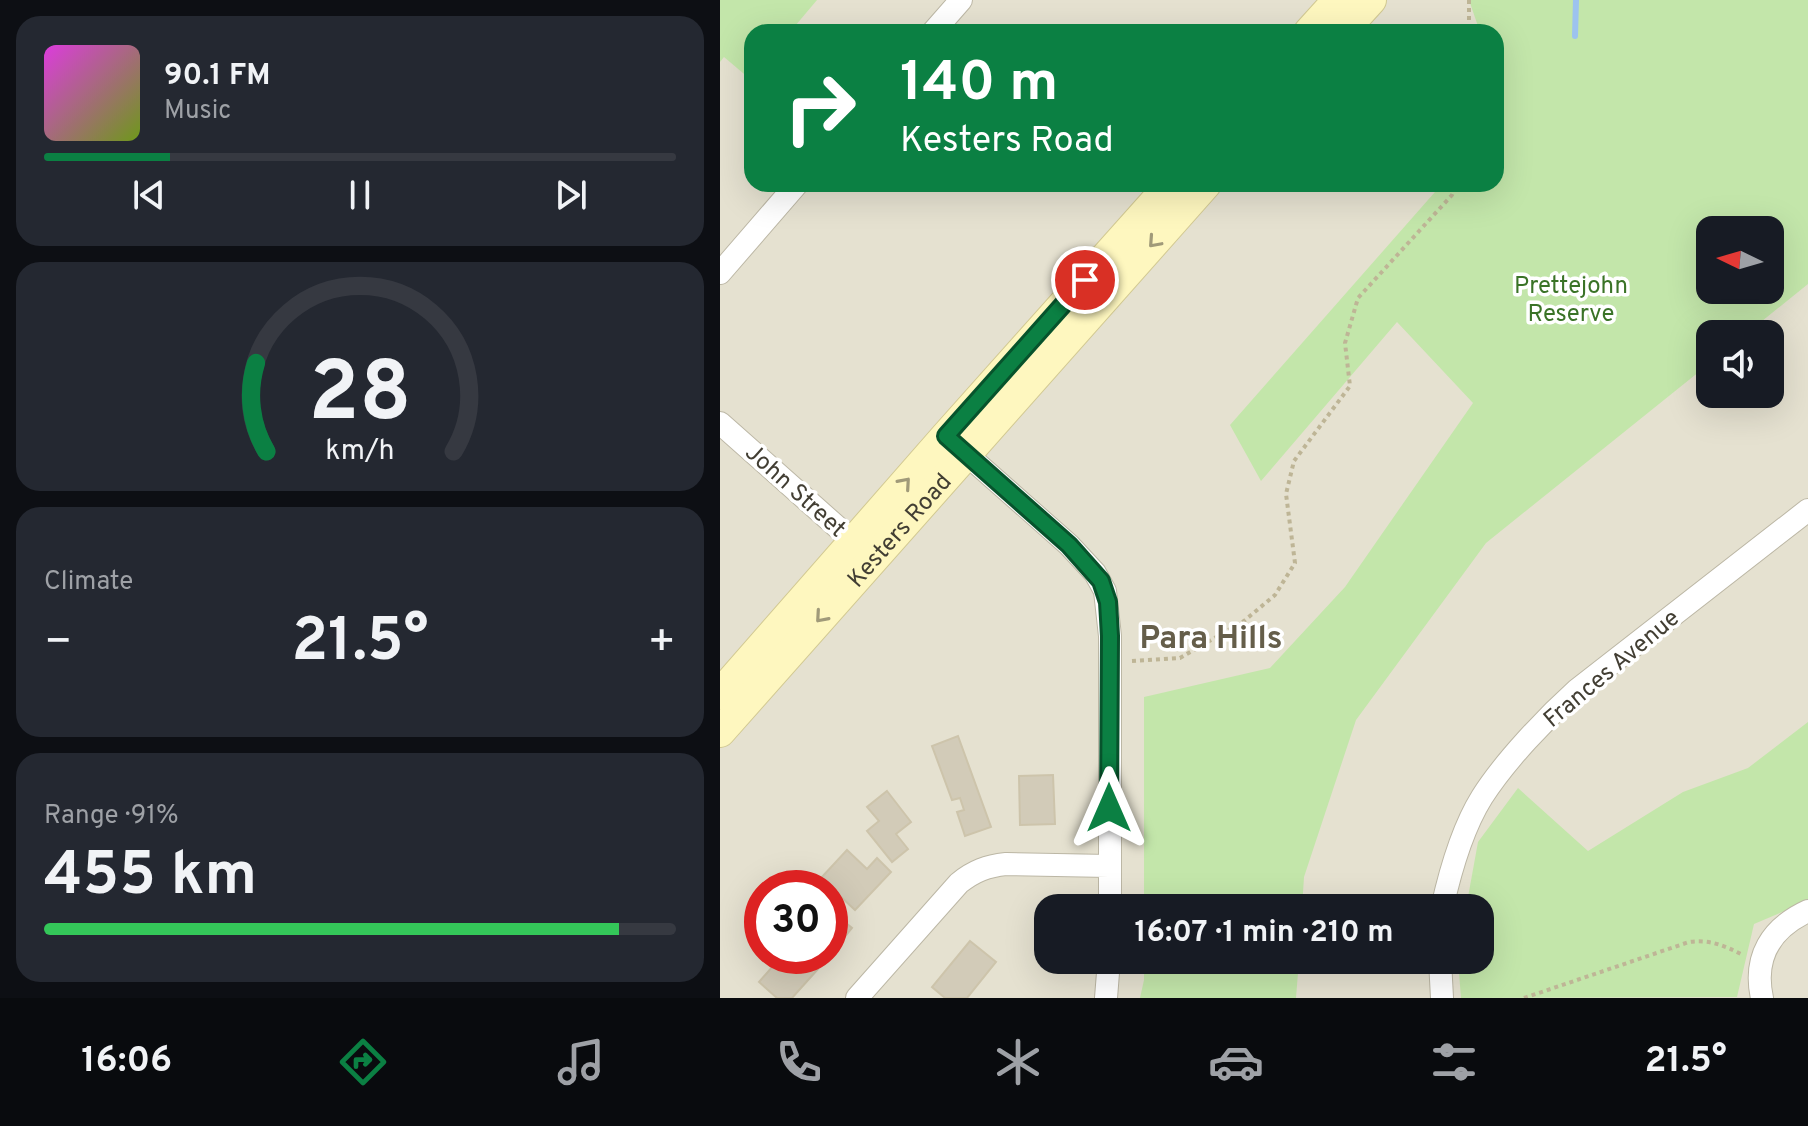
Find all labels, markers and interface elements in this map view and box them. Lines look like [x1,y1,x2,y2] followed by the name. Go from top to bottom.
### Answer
[900,50,1058,120] text: 140 m
[768,56,872,160] icon: right
[164,58,271,95] text: 90.1 FM
[164,95,231,128] text: Music
[900,119,1114,165] text: Kesters Road
[127,173,171,217] icon: previous
[338,173,382,217] icon: pause
[549,173,593,217] icon: next
[1696,216,1784,304] north arrow
[1696,216,1784,408] map controls
[1150,233,1164,248] one-way arrow
[1051,246,1119,314] pin
[1063,258,1107,302] icon: arrive
[1514,272,1628,330] park label: Prettejohn Reserve
[1696,320,1784,408] button: sound
[308,345,412,450] text: 28
[325,434,395,470] text: km/h
[738,438,851,545] street label: John Street
[842,468,959,595] street label: Kesters Road
[895,477,910,492] one-way arrow
[44,566,133,599] text: Climate
[1538,604,1686,735] street label: Frances Avenue
[291,606,429,682] text: 21.5°
[816,608,831,622] one-way arrow
[44,616,72,672] text: −
[648,616,676,672] text: +
[1139,620,1283,660] district label: Para Hills
[1067,766,1151,850] position arrow
[44,800,179,833] text: Range · 91%
[44,840,257,916] text: 455 km
[744,870,848,974] speed limit sign: 30
[1135,915,1393,952] text: 16:07 · 1 min · 210 m
[335,1034,391,1090] icon: directions
[553,1034,609,1090] icon: music
[771,1034,827,1090] icon: phone
[990,1034,1046,1090] icon: climate
[1208,1034,1264,1090] icon: car
[1426,1034,1482,1090] icon: filters
[81,1039,172,1085] text: 16:06
[1645,1039,1727,1085] text: 21.5°

